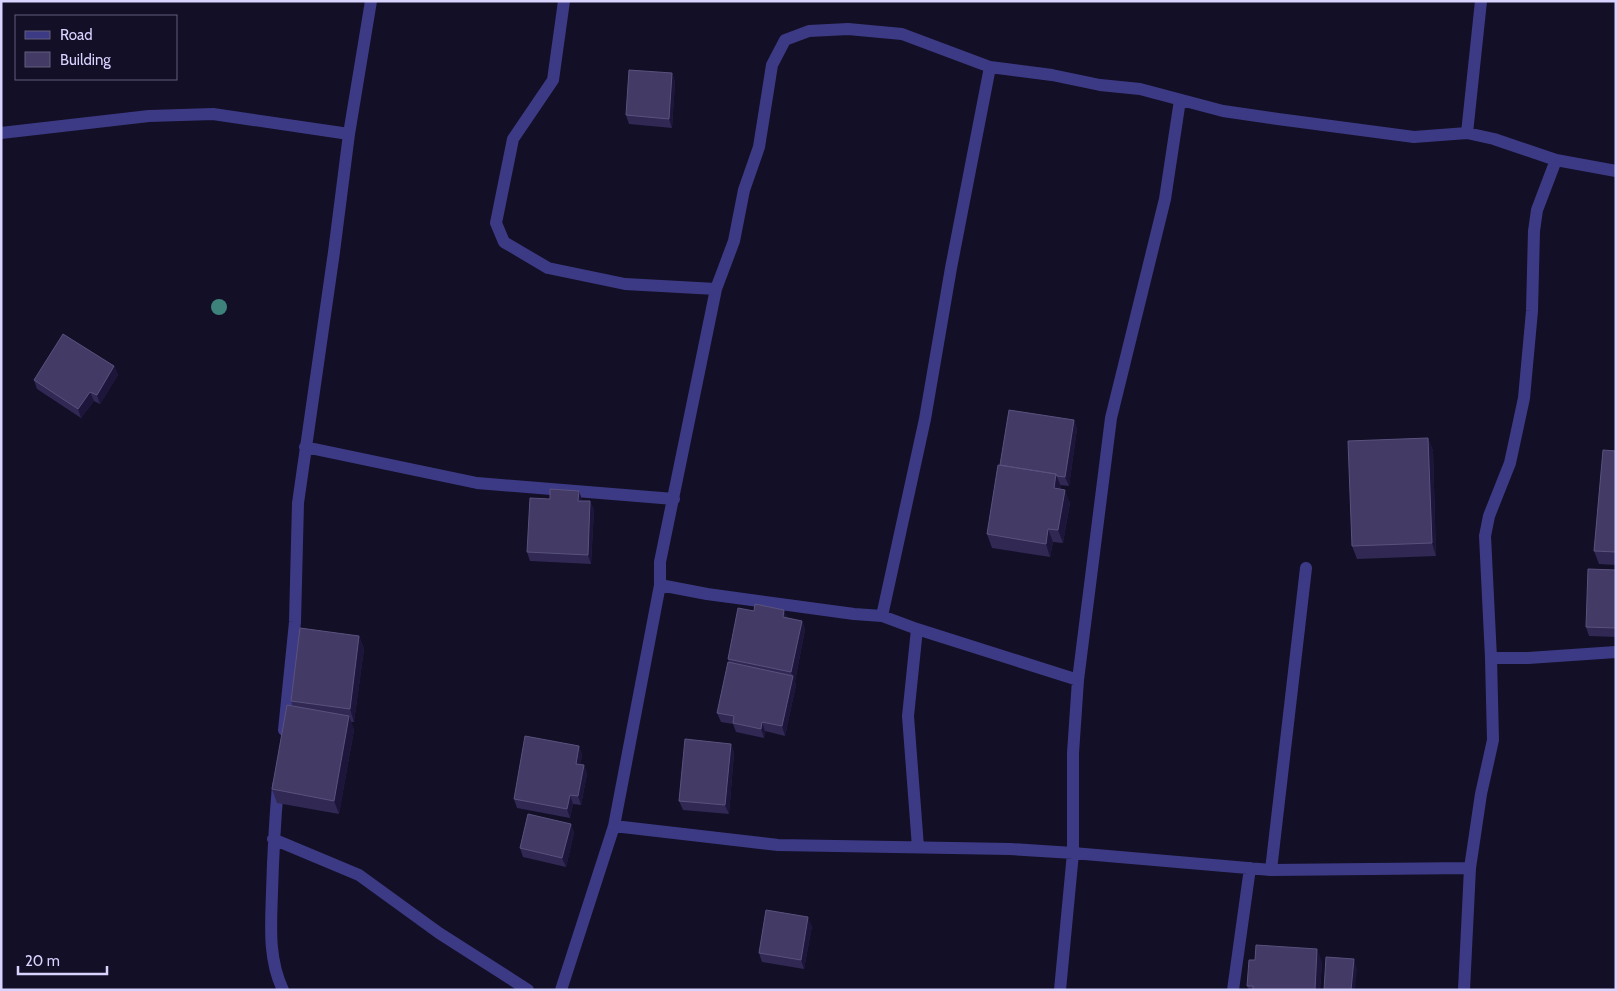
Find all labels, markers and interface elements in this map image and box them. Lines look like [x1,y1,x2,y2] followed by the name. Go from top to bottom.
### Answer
[15,15,178,80] legend
[60,26,93,44] text: Road
[60,51,111,69] text: Building
[18,944,106,976] scale bar
[25,952,60,970] text: 20 m

